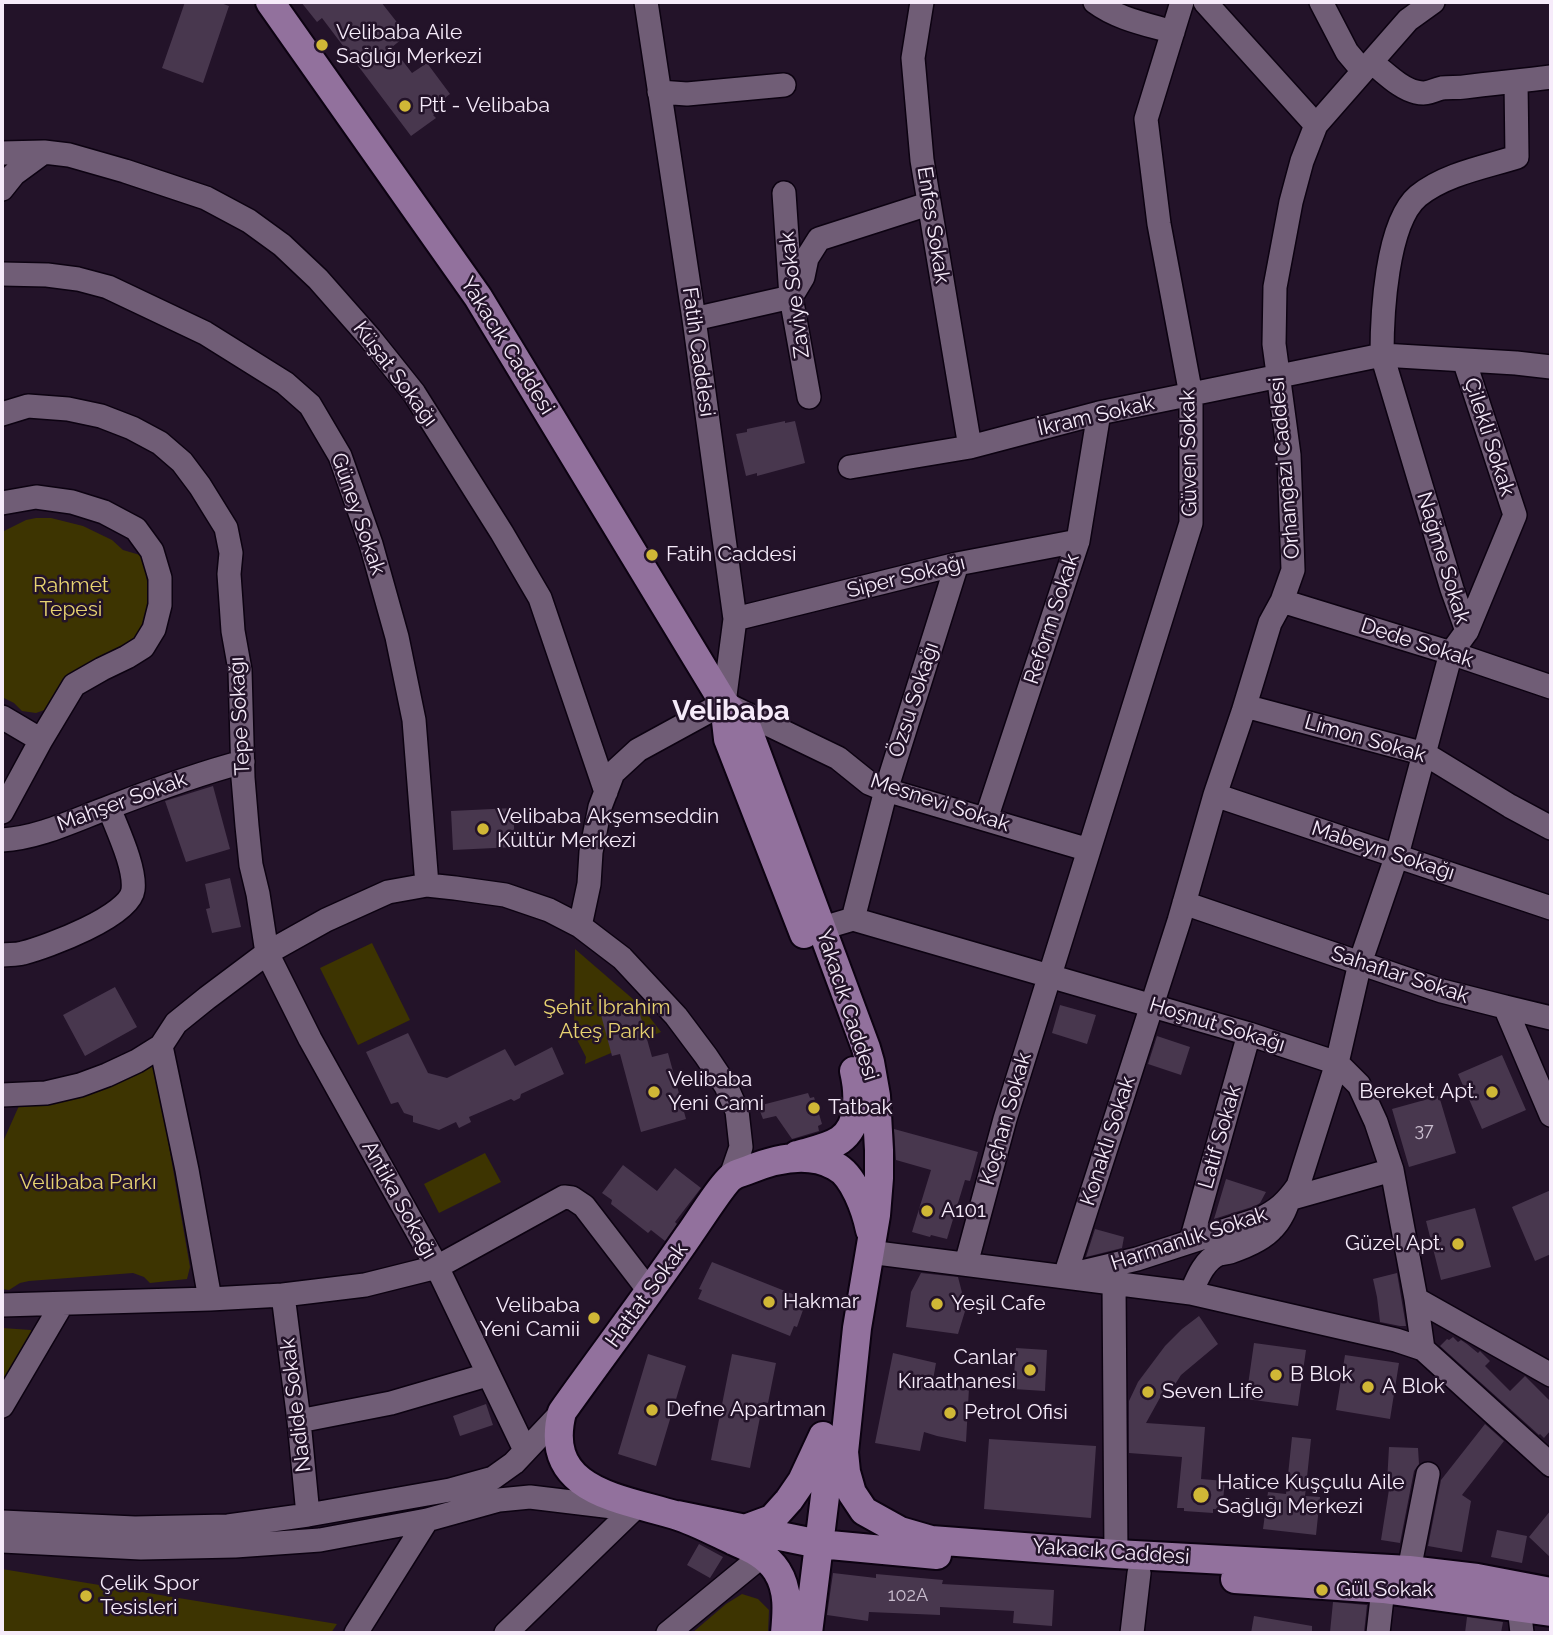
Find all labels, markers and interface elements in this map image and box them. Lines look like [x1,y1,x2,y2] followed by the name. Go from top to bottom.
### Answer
[336,20,482,70] place label: Velibaba Aile Sağlığı Merkezi
[314,37,330,53] marker: Velibaba Aile Sağlığı Merkezi
[419,93,550,119] place label: Ptt - Velibaba
[397,98,413,114] marker: Ptt - Velibaba
[911,165,955,285] street label: Enfes Sokak
[775,230,815,360] street label: Zaviye Sokak
[455,273,559,419] street label: Yakacık Caddesi
[676,286,720,418] street label: Fatih Caddesi
[347,317,443,431] street label: Küşat Sokağı
[1458,375,1520,499] street label: Çilekli Sokak
[1264,376,1306,560] street label: Orhangazi Caddesi
[1175,389,1203,517] street label: Güven Sokak
[1035,390,1157,442] street label: İkram Sokak
[325,450,391,578] street label: Güney Sokak
[1411,489,1475,627] street label: Nağme Sokak
[666,542,797,568] place label: Fati̇h Caddesi̇
[644,547,660,563] marker: Fati̇h Caddesi̇
[844,550,968,604] street label: Siper Sokağı
[1019,551,1085,687] street label: Reform Sokak
[33,573,109,623] park label: Rahmet Tepesi
[1357,613,1477,673] street label: Dede Sokak
[884,639,944,761] street label: Özsu Sokağı
[224,656,256,776] street label: Tepe Sokağı
[672,695,790,729] district label: Velibaba
[1301,710,1429,768] street label: Limon Sokak
[54,767,190,837] street label: Mahşer Sokak
[867,769,1013,837] street label: Mesnevi Sokak
[497,804,719,854] place label: Velibaba Akşemseddin Kültür Merkezi
[1308,816,1458,886] street label: Mabeyn Sokağı
[475,821,491,837] marker: Velibaba Akşemseddin Kültür Merkezi
[811,926,883,1084] street label: Yakacık Caddesi
[1328,941,1472,1009] street label: Sahaflar Sokak
[1146,992,1288,1058] street label: Hoşnut Sokağı
[543,995,671,1045] park label: Şehit İbrahim Ateş Parkı
[975,1050,1037,1188] street label: Koçhan Sokak
[668,1067,764,1117] place label: Velibaba Yeni Cami
[1075,1073,1141,1209] street label: Konaklı Sokak
[1359,1079,1478,1105] place label: Bereket Apt.
[1193,1082,1247,1192] street label: Latif Sokak
[646,1084,662,1100] marker: Velibaba Yeni Cami
[1484,1084,1500,1100] marker: Bereket Apt.
[828,1095,893,1121] place label: Tatbak
[806,1100,822,1116] marker: Tatbak
[1414,1120,1434,1142] house number: 37
[356,1137,442,1263] street label: Antika Sokağı
[19,1170,157,1196] park label: Velibaba Parkı
[941,1198,986,1224] place label: A101
[1108,1202,1270,1276] street label: Harmanlık Sokak
[919,1203,935,1219] marker: A101
[1345,1231,1444,1257] place label: Güzel Apt.
[1450,1236,1466,1252] marker: Güzel Apt.
[601,1238,693,1352] street label: Hattat Sokak
[783,1289,859,1315] place label: Hakmar
[951,1291,1046,1317] place label: Yeşil Cafe
[479,1293,580,1343] place label: Velibaba Yeni Camii
[761,1294,777,1310] marker: Hakmar
[929,1296,945,1312] marker: Yeşil Cafe
[586,1310,602,1326] marker: Velibaba Yeni Camii
[275,1337,317,1473] street label: Nadide Sokak
[898,1345,1016,1395] place label: Canlar Kıraathanesi
[1022,1362,1038,1378] marker: Canlar Kıraathanesi
[1290,1362,1353,1388] place label: B Blok
[1268,1367,1284,1383] marker: B Blok
[1382,1374,1445,1400] place label: A Blok
[1162,1379,1263,1405] place label: Seven Life
[1360,1379,1376,1395] marker: A Blok
[1140,1384,1156,1400] marker: Seven Life
[666,1397,826,1423] place label: Defne Apartman
[964,1400,1068,1426] place label: Petrol Ofisi
[644,1402,660,1418] marker: Defne Apartman
[942,1405,958,1421] marker: Petrol Ofisi
[1217,1470,1405,1520] place label: Hatice Kuşçulu Aile Sağlığı Merkezi
[1191,1485,1211,1505] marker: Hatice Kuşçulu Aile Sağlığı Merkezi
[1032,1534,1190,1570] street label: Yakacık Caddesi
[100,1571,199,1621] place label: Çelik Spor Tesisleri
[1336,1577,1433,1603] place label: Gül Sokak
[1314,1582,1330,1598] marker: Gül Sokak
[888,1585,928,1607] house number: 102A
[78,1588,94,1604] marker: Çelik Spor Tesisleri

